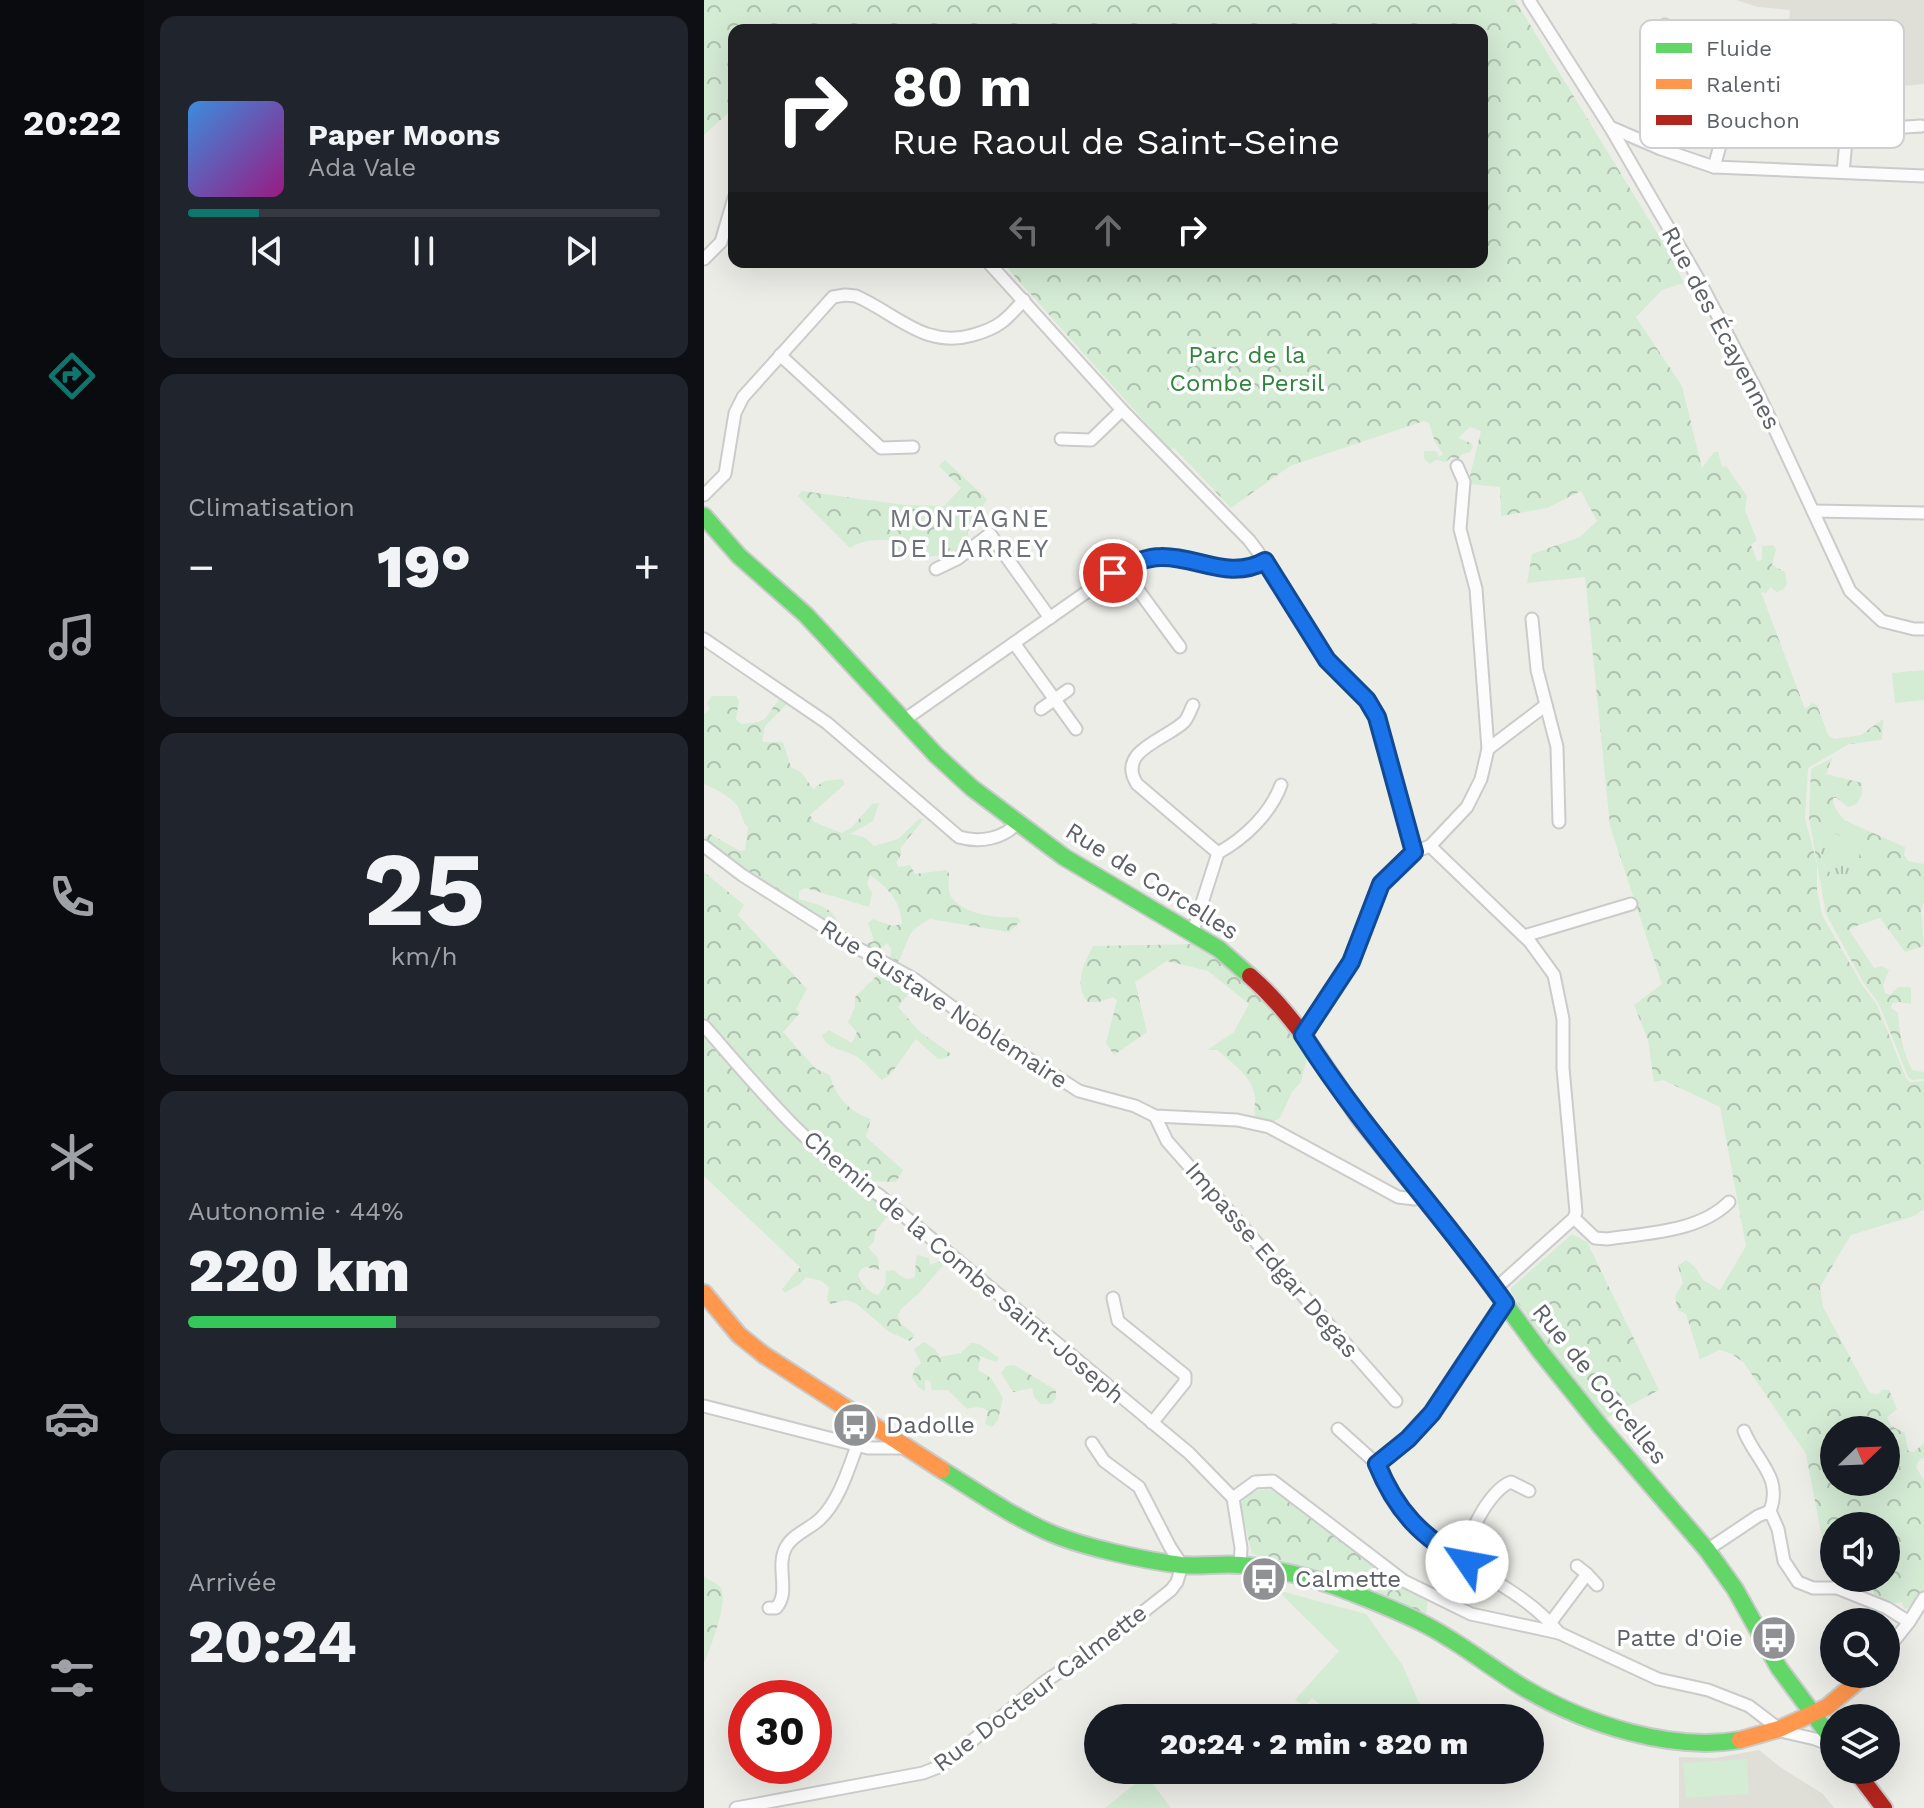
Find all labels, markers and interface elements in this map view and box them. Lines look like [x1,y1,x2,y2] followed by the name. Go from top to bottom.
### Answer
[1640,20,1904,148] legend
[1706,36,1772,61] text: Fluide
[892,54,1032,120] text: 80 m
[760,56,864,160] icon: right
[1706,72,1781,97] text: Ralenti
[23,102,121,144] text: 20:22
[1706,108,1800,133] text: Bouchon
[308,117,500,152] text: Paper Moons
[892,121,1340,163] text: Rue Raoul de Saint-Seine
[308,152,416,182] text: Ada Vale
[1002,208,1046,252] icon: left
[1086,208,1130,252] icon: ahead
[1170,208,1214,252] icon: right
[1656,222,1786,434] street label: Rue des Écayennes
[245,229,289,273] icon: previous
[402,229,446,273] icon: pause
[559,229,603,273] icon: next
[1170,341,1325,397] park label: Parc de la Combe Persil
[44,348,100,404] icon: directions
[188,492,355,522] text: Climatisation
[889,503,1051,563] district label: MONTAGNE DE LARREY
[377,531,471,602] text: 19°
[1079,539,1147,607] pin
[188,541,215,593] text: −
[633,541,660,593] text: +
[1091,551,1135,595] icon: arrive
[44,609,100,665] icon: music
[1060,817,1244,945] street label: Rue de Corcelles
[363,828,485,950] text: 25
[44,869,100,925] icon: phone
[815,913,1073,1095] street label: Rue Gustave Noblemaire
[391,941,457,971] text: km/h
[798,1125,1130,1409] street label: Chemin de la Combe Saint-Joseph
[44,1129,100,1185] icon: climate
[1180,1157,1364,1363] street label: Impasse Edgar Degas
[188,1196,404,1226] text: Autonomie · 44%
[188,1235,410,1306] text: 220 km
[1527,1298,1673,1470] street label: Rue de Corcelles
[44,1390,100,1446] icon: car
[831,1401,879,1449] bus stop icon: Dadolle
[886,1411,975,1439] place label: Dadolle
[1820,1416,1900,1496] north arrow
[1820,1416,1900,1784] map controls
[1820,1512,1900,1592] button: sound
[1425,1520,1509,1604] position arrow
[1240,1555,1288,1603] bus stop icon: Calmette
[1295,1565,1401,1593] place label: Calmette
[188,1567,277,1597] text: Arrivée
[928,1599,1152,1777] street label: Rue Docteur Calmette
[188,1606,357,1677] text: 20:24
[1820,1608,1900,1688] button: search
[1750,1614,1798,1662] bus stop icon: Patte d'Oie
[1616,1624,1743,1652] place label: Patte d'Oie
[44,1650,100,1706] icon: filters
[728,1680,832,1784] speed limit sign: 30
[1820,1704,1900,1784] button: layers
[1160,1726,1468,1761] text: 20:24 · 2 min · 820 m

